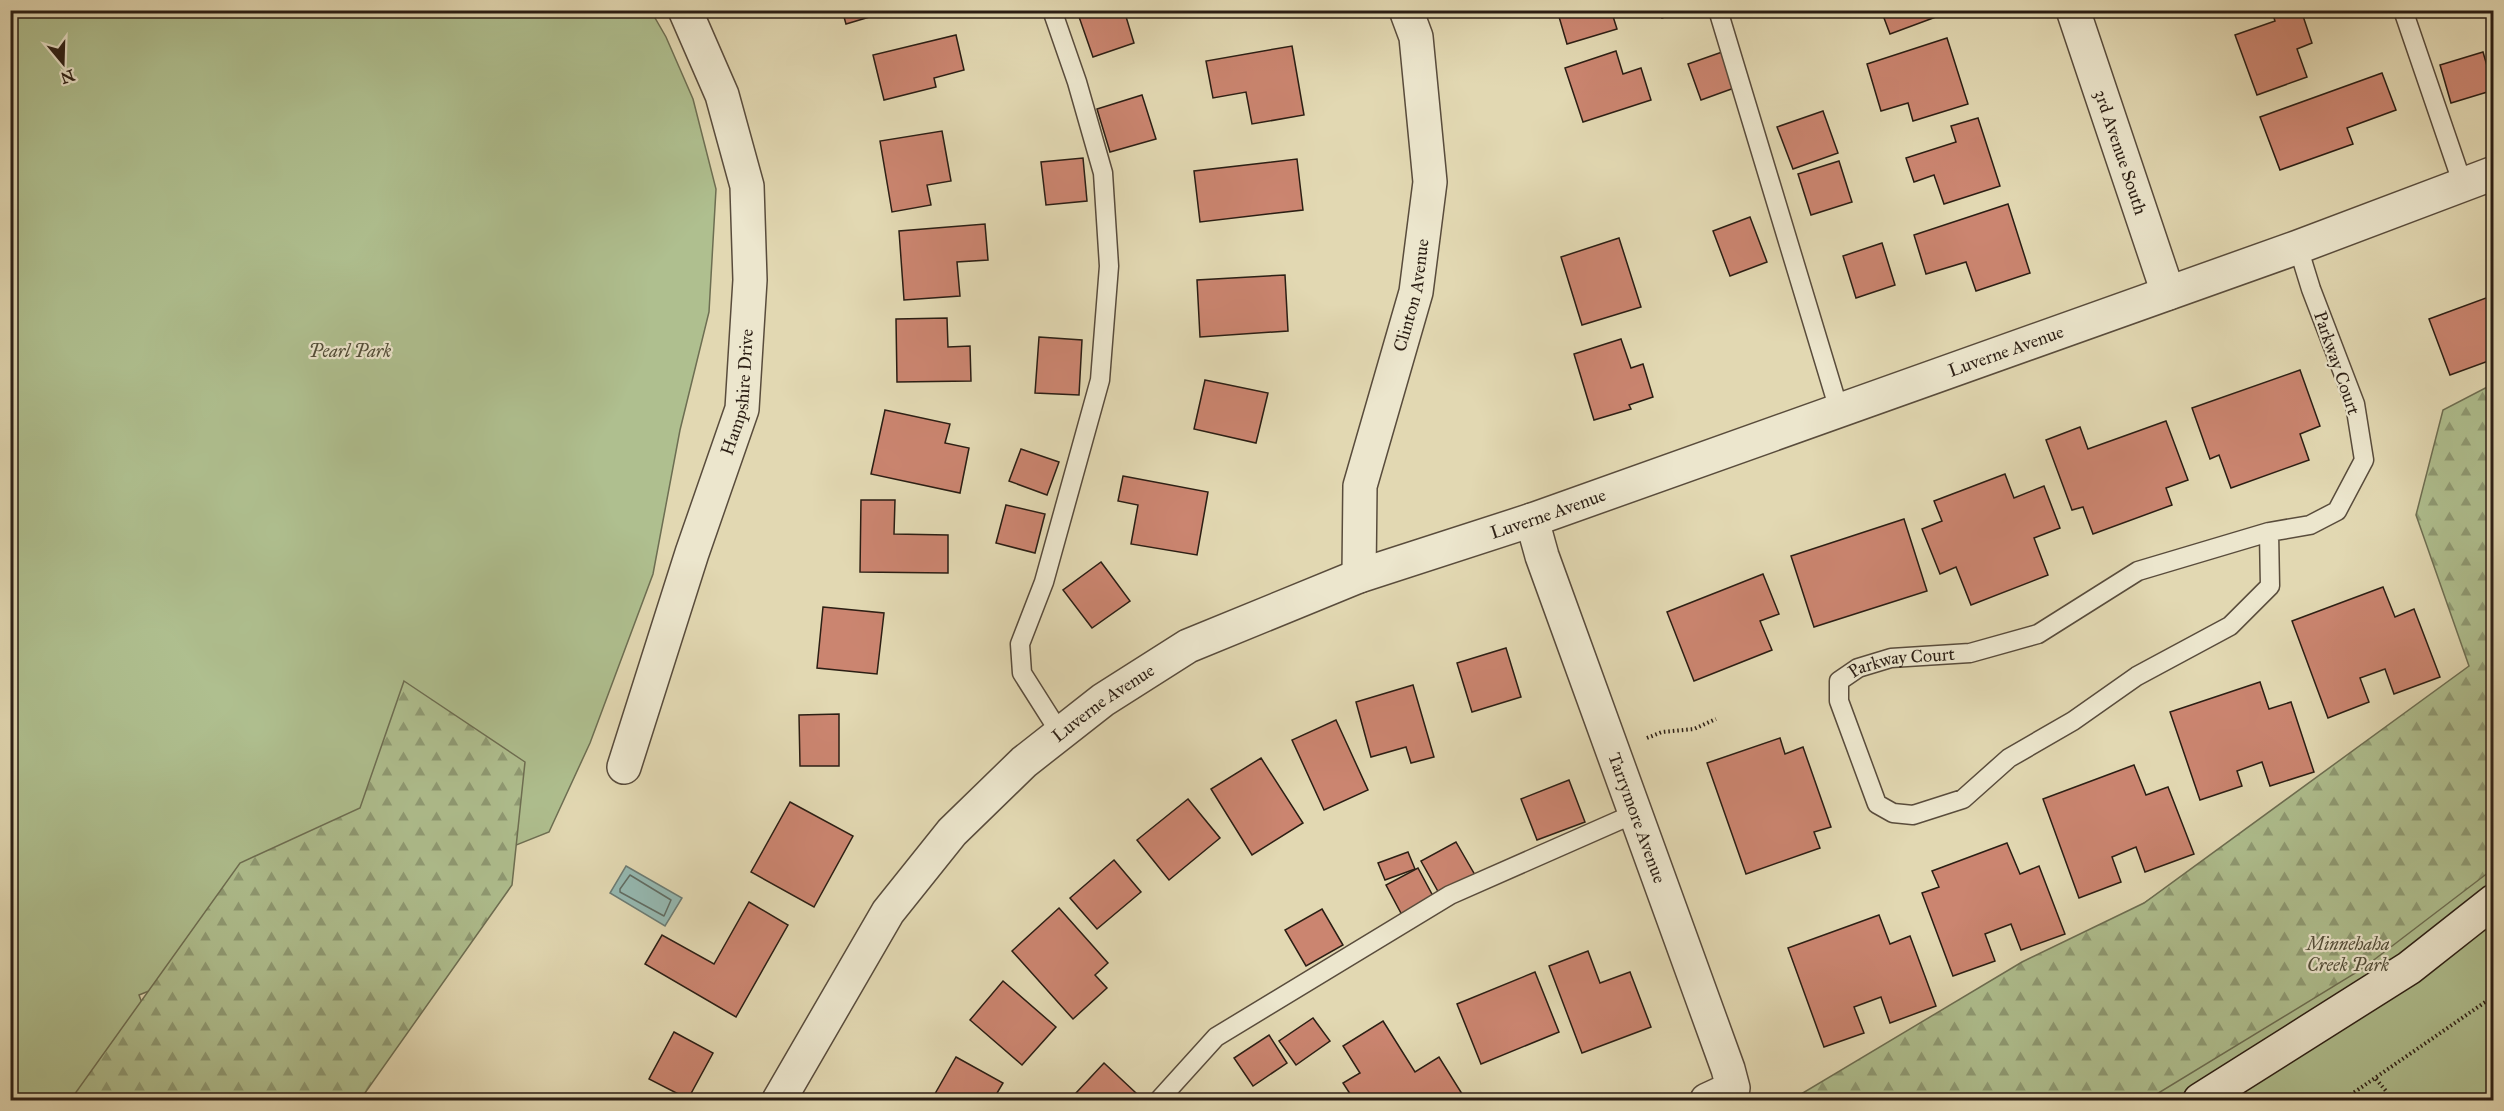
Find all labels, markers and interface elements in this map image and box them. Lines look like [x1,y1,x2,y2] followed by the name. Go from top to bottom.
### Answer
[33,33,93,93] north arrow
[58,66,77,88] text: N
[2090,87,2152,217] street label: 3rd Avenue South
[1388,237,1434,354] street label: Clinton Avenue
[2309,308,2365,418] street label: Parkway Court
[1945,320,2066,382] street label: Luverne Avenue
[716,328,758,458] street label: Hampshire Drive
[309,340,391,362] park label: Pearl Park
[1487,484,1609,544] street label: Luverne Avenue
[1844,643,1956,683] street label: Parkway Court
[1047,659,1159,747] street label: Luverne Avenue
[1603,750,1671,886] street label: Tarrymore Avenue
[2304,933,2390,976] park label: Minnehaha Creek Park

